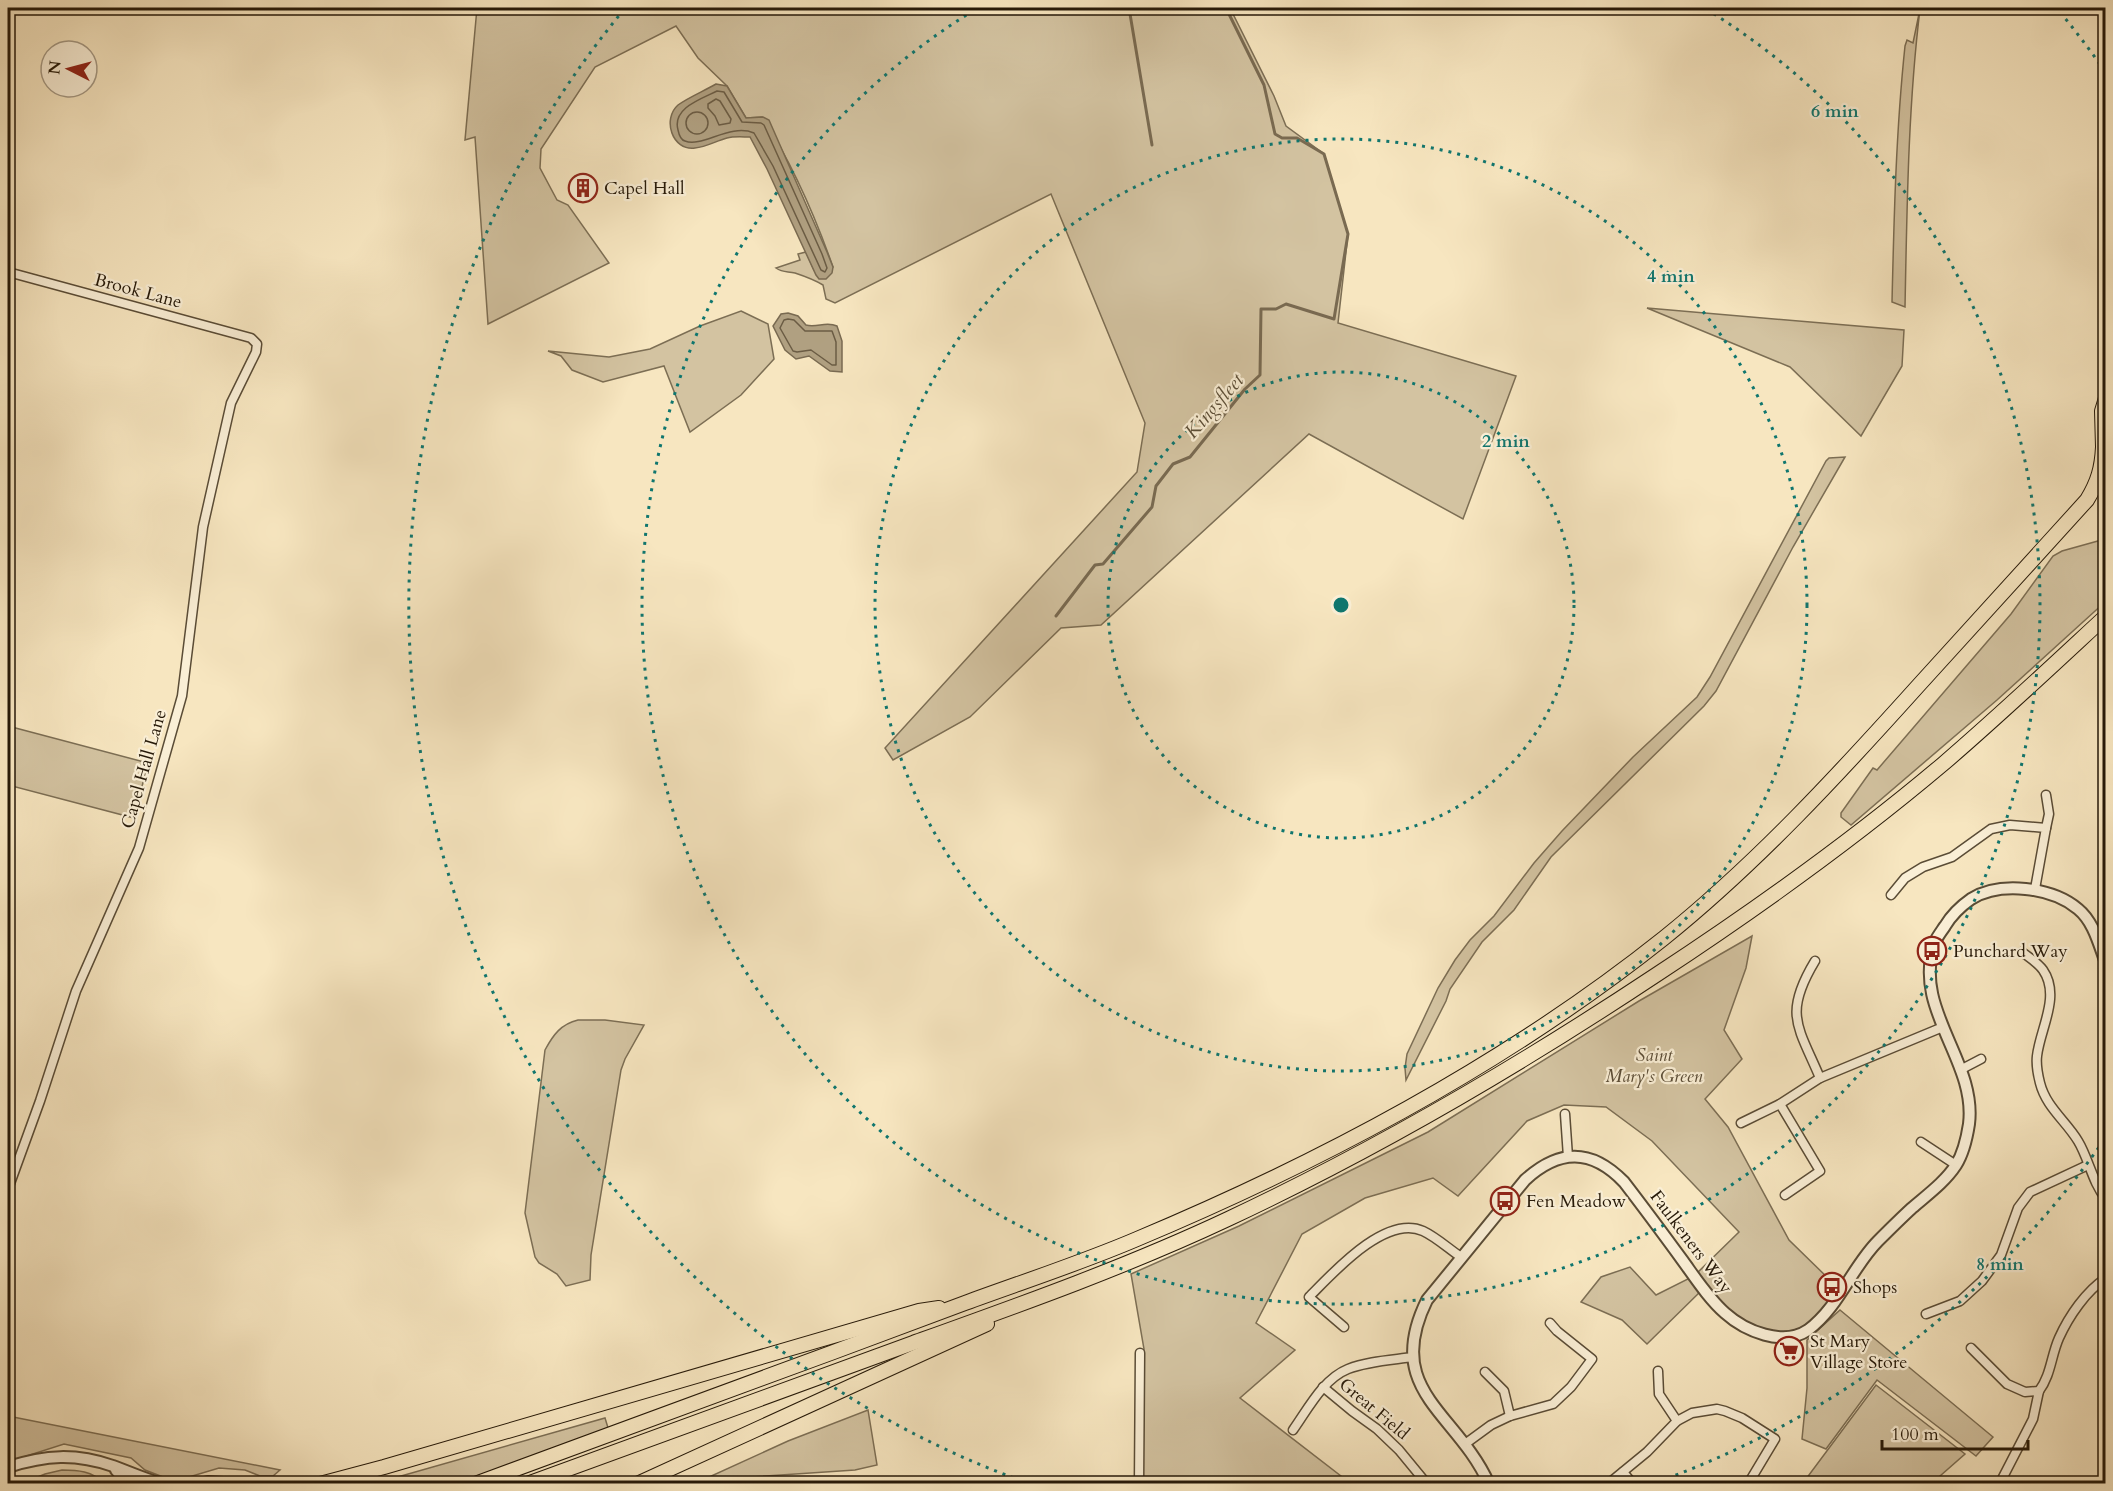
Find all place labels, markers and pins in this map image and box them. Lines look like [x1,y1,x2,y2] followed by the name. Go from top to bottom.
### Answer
[567,172,599,204] building icon: Capel Hall
[604,176,685,201] place label: Capel Hall
[1331,595,1351,615] centre of rings
[1916,935,1948,967] bus stop icon: Punchard Way
[1953,939,2068,964] place label: Punchard Way
[1489,1185,1521,1217] bus stop icon: Fen Meadow
[1526,1189,1627,1214] place label: Fen Meadow
[1816,1271,1848,1303] bus stop icon: Shops
[1853,1275,1897,1300] place label: Shops
[1810,1329,1908,1375] place label: St Mary Village Store
[1773,1335,1805,1367] supermarket icon: St Mary Village Store

